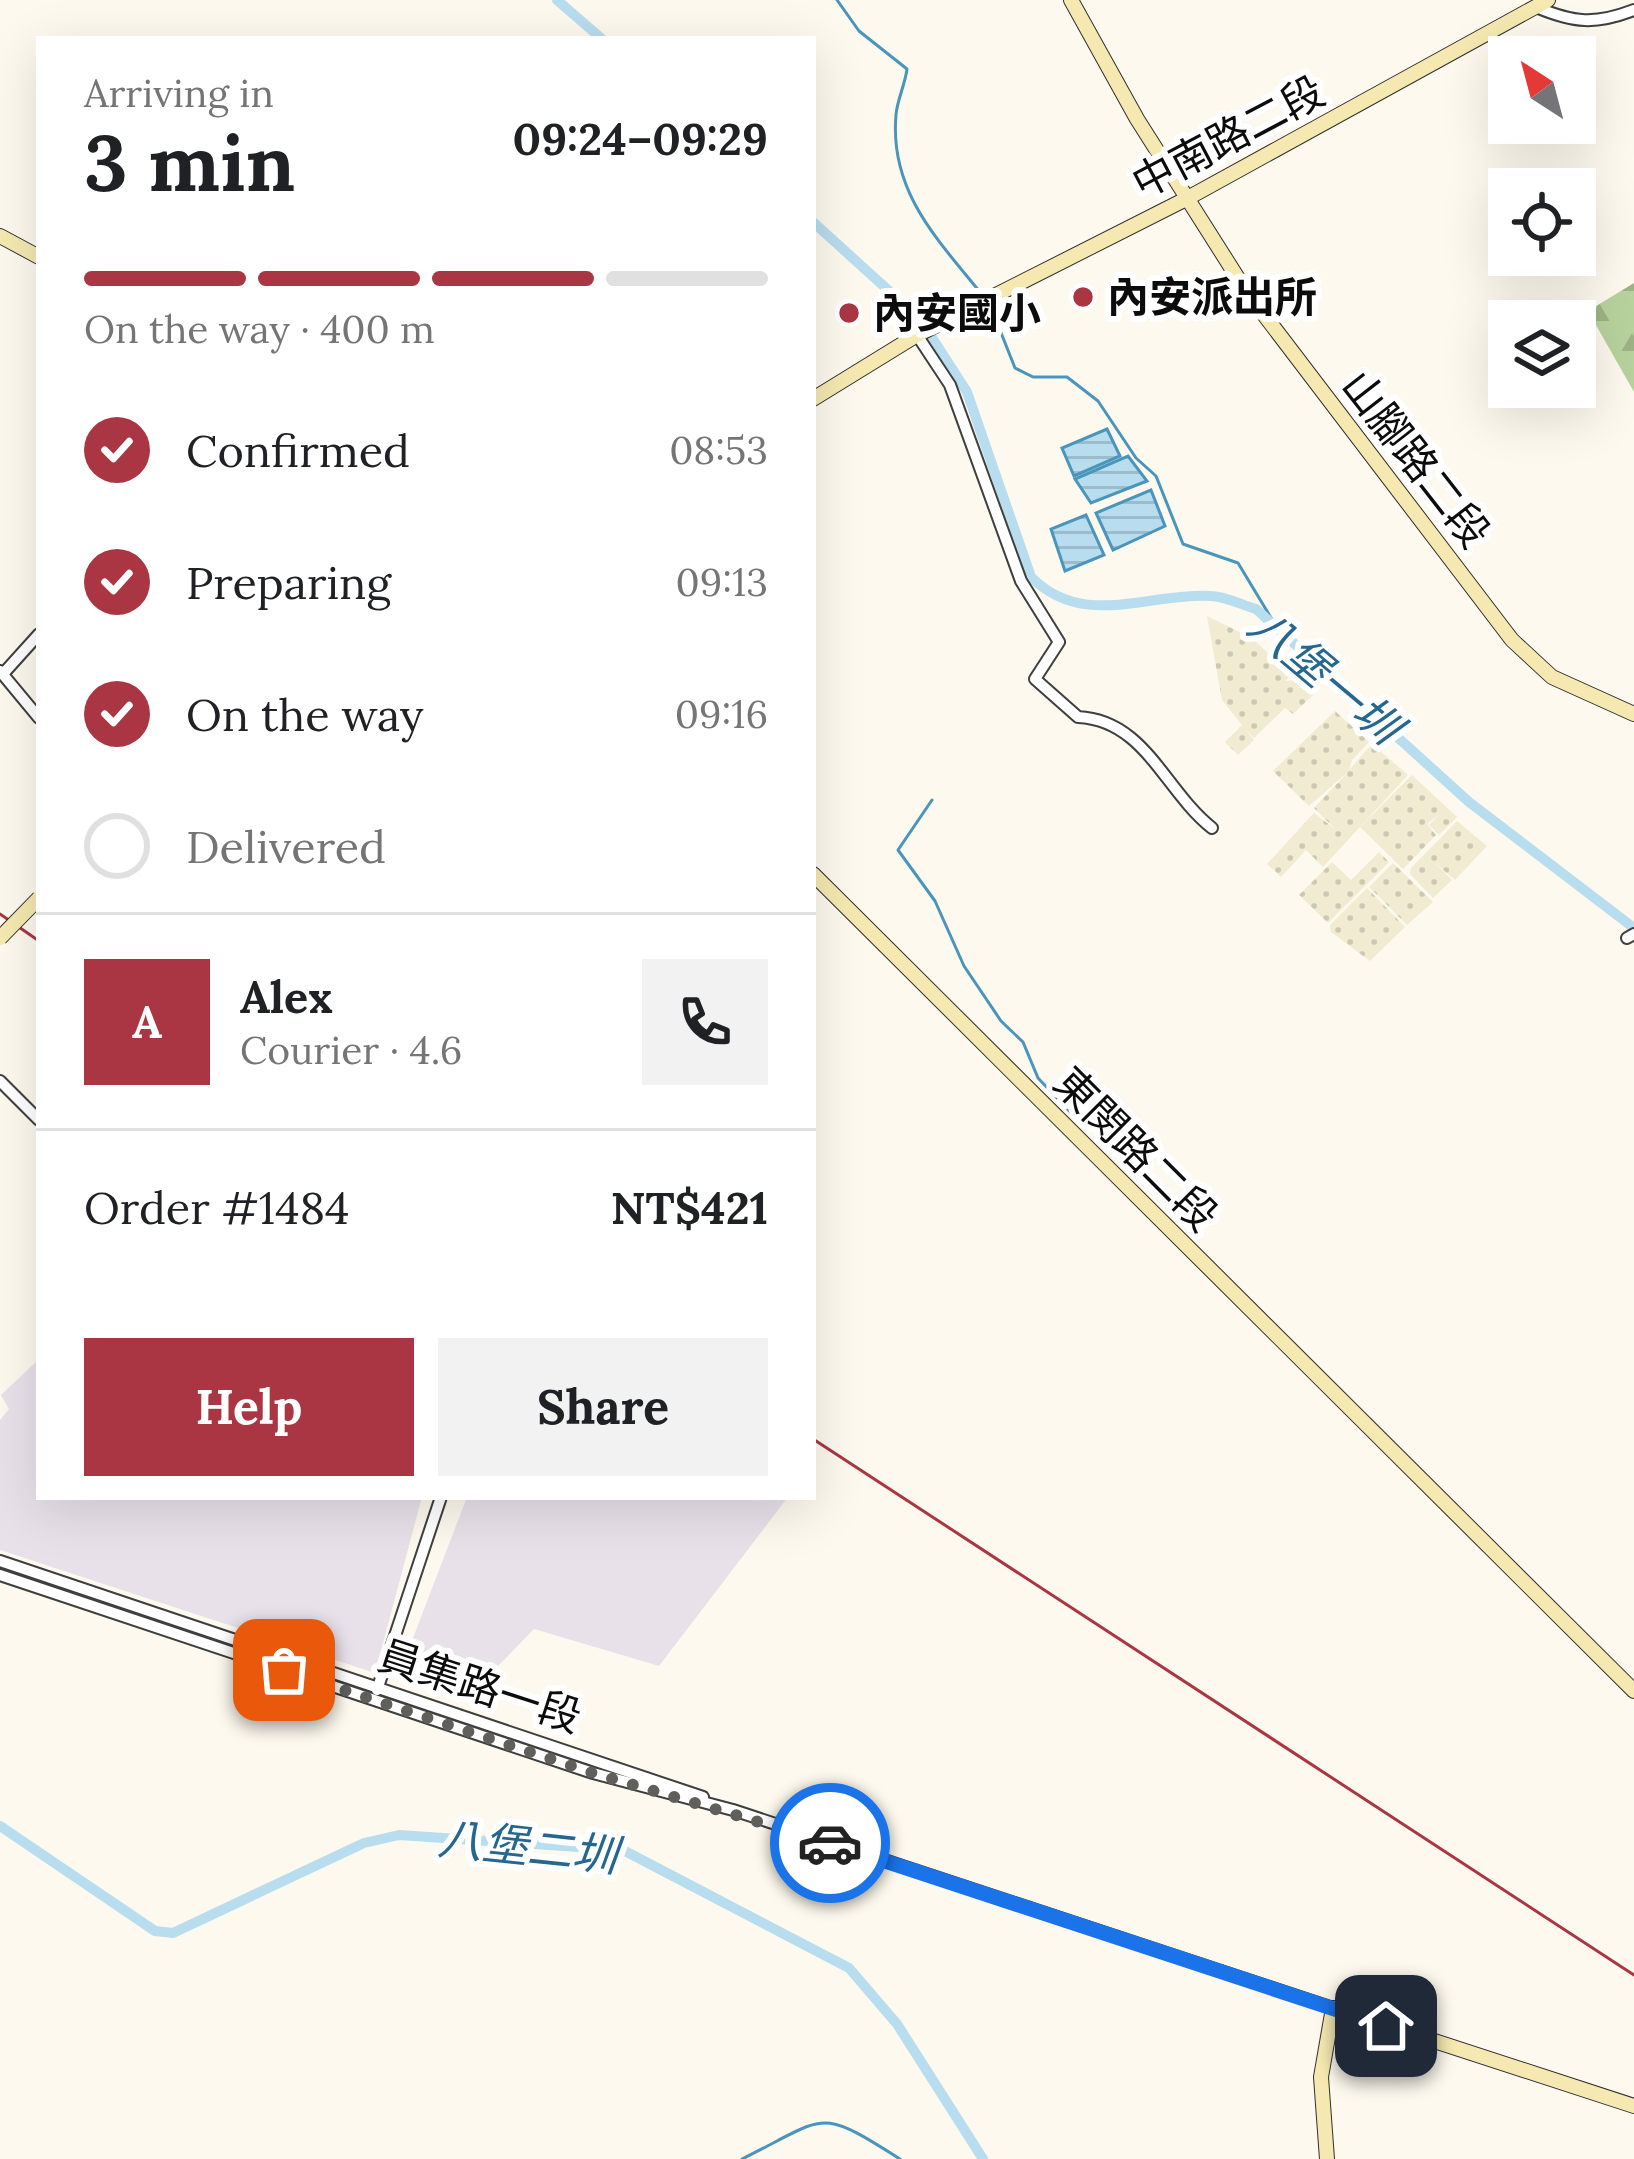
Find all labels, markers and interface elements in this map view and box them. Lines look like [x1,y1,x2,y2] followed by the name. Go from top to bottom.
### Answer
[1488,36,1596,144] north arrow
[1488,36,1596,408] map controls
[1123,64,1333,210] street label: 中南路二段
[84,68,274,118] text: Arriving in
[513,110,768,167] text: 09:24–09:29
[84,113,295,212] text: 3 min
[1488,168,1596,276] button: locate
[1107,270,1317,324] place label: 內安派出所
[1070,284,1096,310] marker: 內安派出所
[873,286,1041,340] place label: 內安國小
[836,300,862,326] marker: 內安國小
[1488,300,1596,408] button: layers
[84,304,435,354] text: On the way · 400 m
[1330,360,1502,558] street label: 山腳路二段
[84,417,150,483] icon: check
[186,422,410,479] text: Confirmed
[669,425,768,475] text: 08:53
[84,549,150,615] icon: check
[186,554,391,611] text: Preparing
[676,557,768,607] text: 09:13
[1238,596,1417,759] water label: 八堡一圳
[84,681,150,747] icon: check
[186,686,424,743] text: On the way
[675,689,768,739] text: 09:16
[186,818,386,875] text: Delivered
[642,959,768,1085] button: phone
[240,968,333,1025] text: Alex
[132,993,162,1050] text: A
[240,1025,462,1075] text: Courier · 4.6
[1043,1056,1229,1242] street label: 東閔路二段
[84,1179,349,1236] text: Order #1484
[611,1179,768,1236] text: NT$421
[84,1338,414,1476] button: Help
[438,1338,768,1476] button: Share
[233,1619,335,1721] pin
[372,1628,588,1744] street label: 員集路一段
[251,1637,317,1703] icon: bag
[770,1783,890,1903] courier
[436,1809,626,1885] water label: 八堡二圳
[797,1810,863,1876] icon: car
[1335,1975,1437,2077] pin
[1353,1993,1419,2059] icon: home

